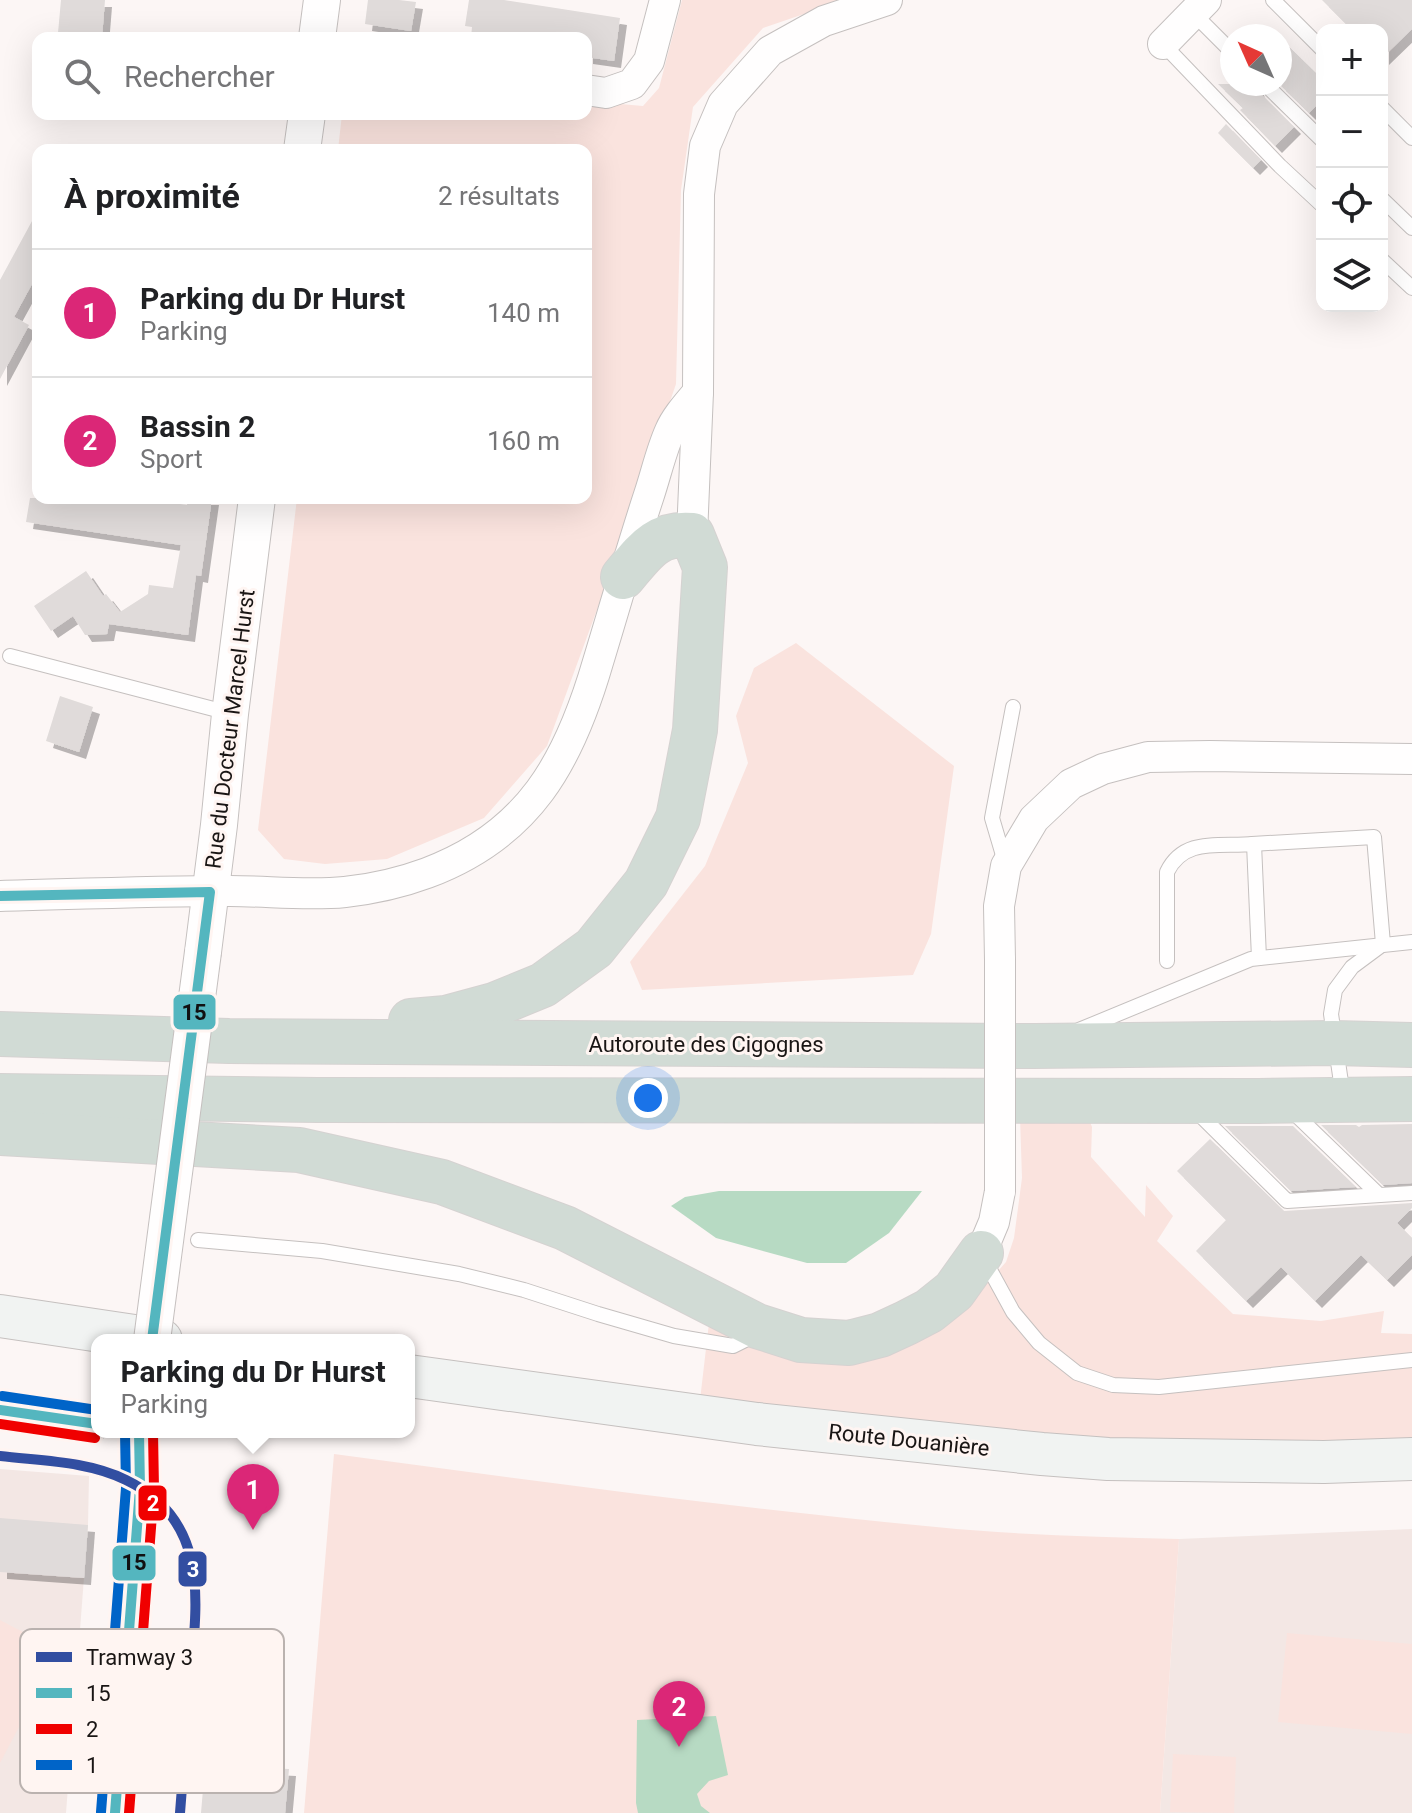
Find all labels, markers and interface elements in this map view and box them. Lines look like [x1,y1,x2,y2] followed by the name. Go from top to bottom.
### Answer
[1220,24,1292,96] north arrow
[1316,24,1388,312] map controls
[1316,24,1388,96] button: +
[32,32,592,120] search box
[60,54,104,98] icon: search
[124,59,275,94] text: Rechercher
[1316,96,1388,168] button: −
[1316,168,1388,240] button: locate
[64,176,240,216] text: À proximité
[438,181,560,211] text: 2 résultats
[1316,240,1388,312] button: layers
[140,281,405,316] text: Parking du Dr Hurst
[83,298,97,328] text: 1
[487,298,560,328] text: 140 m
[140,316,228,346] text: Parking
[140,409,255,444] text: Bassin 2
[83,426,97,456] text: 2
[487,426,560,456] text: 160 m
[140,444,203,474] text: Sport
[200,588,260,870] street label: Rue du Docteur Marcel Hurst
[172,993,217,1031] line badge: 15
[181,1000,207,1025] text: 15
[588,1032,824,1057] street label: Autoroute des Cigognes
[628,1078,668,1118] your location
[91,1334,415,1438] popup
[120,1354,386,1389] text: Parking du Dr Hurst
[120,1389,208,1419] text: Parking
[827,1419,991,1461] street label: Route Douanière
[227,1464,279,1530] pin: 1
[137,1484,168,1522] line badge: 2
[147,1491,159,1516] text: 2
[111,1544,157,1582] line badge: 15
[121,1550,147,1575] text: 15
[177,1550,208,1588] line badge: 3
[187,1557,199,1582] text: 3
[20,1629,284,1793] legend
[86,1645,193,1670] text: Tramway 3
[86,1681,111,1706] text: 15
[653,1681,705,1747] pin: 2
[86,1717,98,1742] text: 2
[86,1753,98,1778] text: 1

